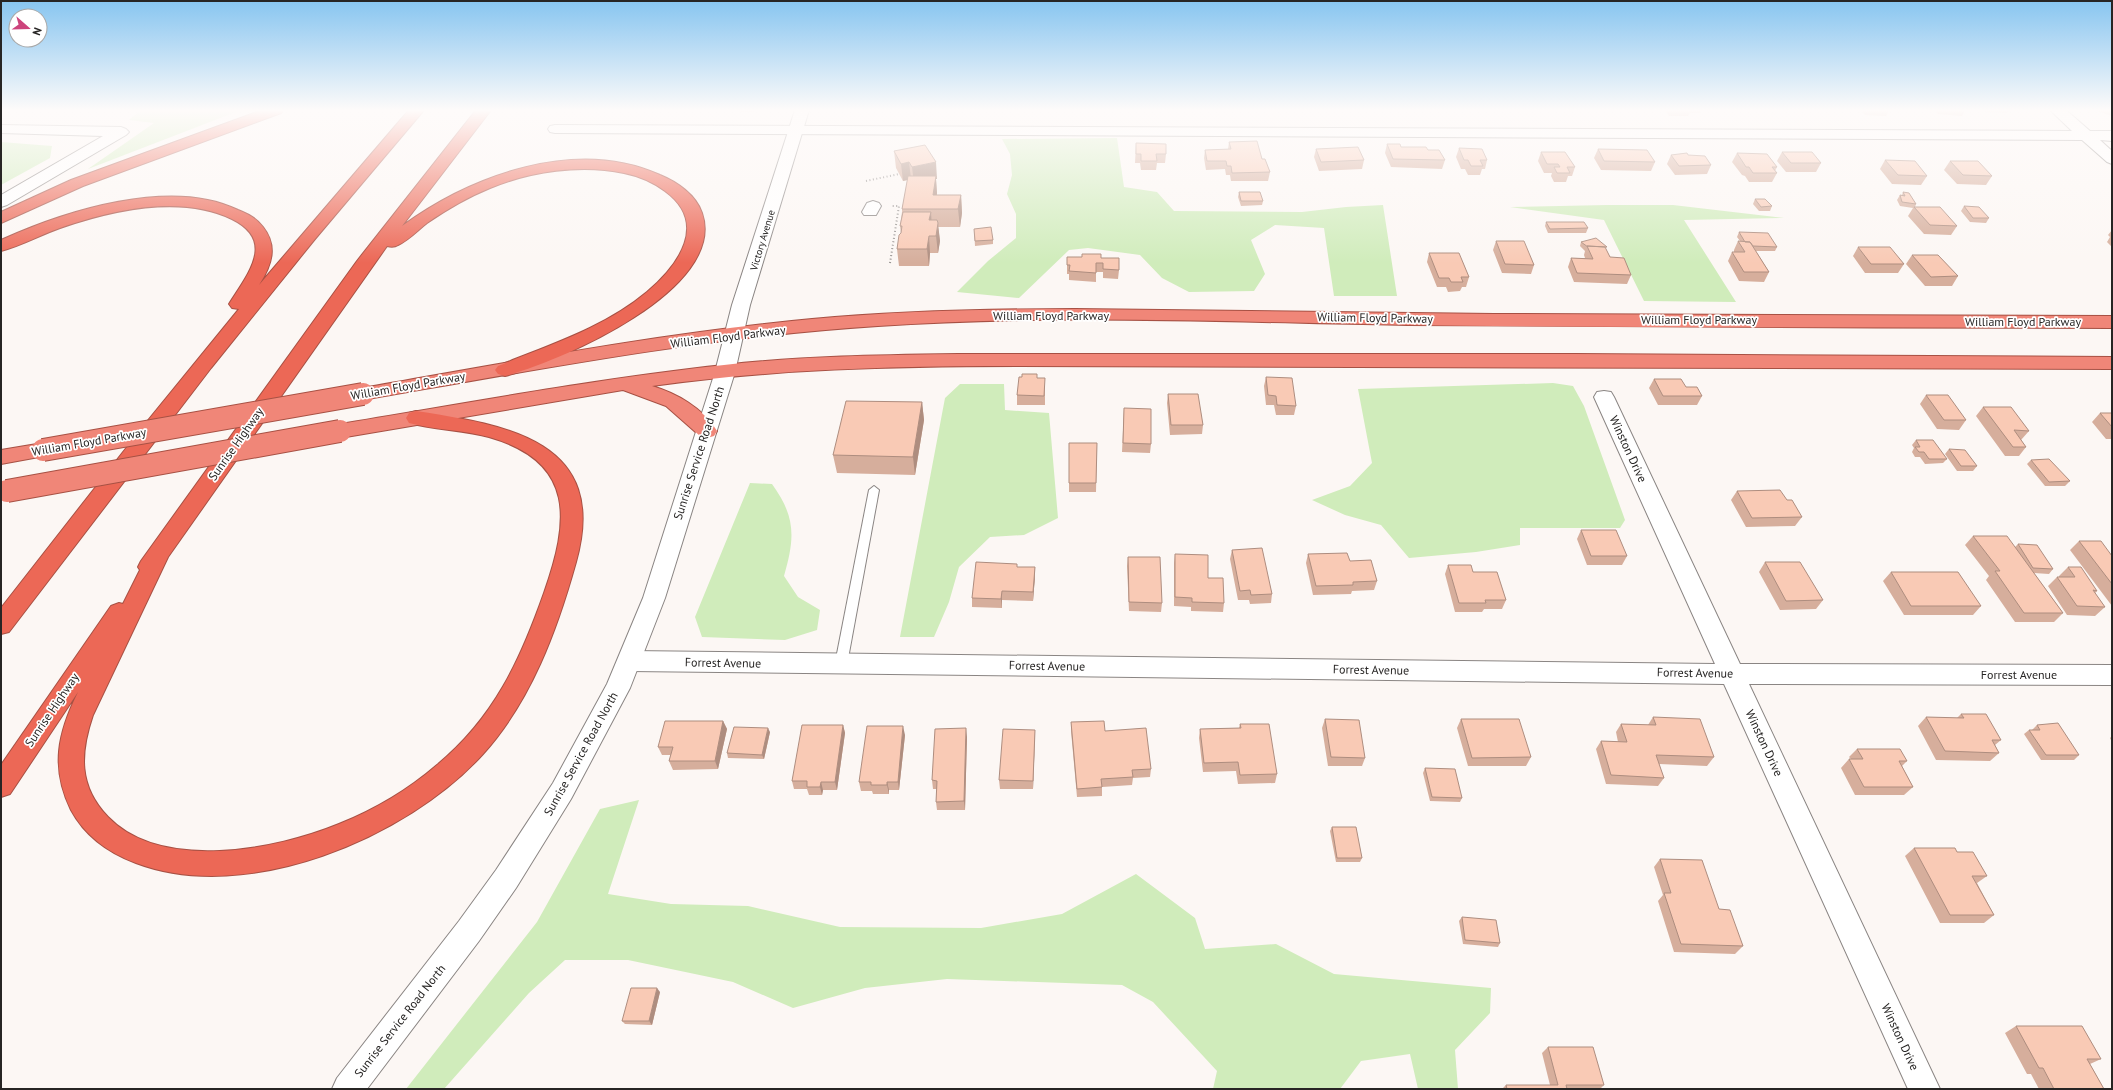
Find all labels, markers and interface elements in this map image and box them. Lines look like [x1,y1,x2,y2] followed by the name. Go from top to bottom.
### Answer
[8,8,48,48] north arrow
[30,26,45,37] text: N
[747,208,778,273] street label: Victory Avenue
[993,308,1109,323] street label: William Floyd Parkway
[1317,309,1434,326] street label: William Floyd Parkway
[1641,312,1757,327] street label: William Floyd Parkway
[1965,314,2081,329] street label: William Floyd Parkway
[669,322,787,351] street label: William Floyd Parkway
[350,368,467,403] street label: William Floyd Parkway
[670,384,727,521] street label: Sunrise Service Road North
[205,404,267,483] street label: Sunrise Highway
[1606,413,1650,484] street label: Winston Drive
[31,424,148,459] street label: William Floyd Parkway
[685,654,761,671] street label: Forrest Avenue
[1009,657,1085,674] street label: Forrest Avenue
[1333,661,1409,678] street label: Forrest Avenue
[1657,664,1733,681] street label: Forrest Avenue
[1981,667,2057,682] street label: Forrest Avenue
[21,670,82,749] street label: Sunrise Highway
[540,689,621,818] street label: Sunrise Service Road North
[1742,707,1786,778] street label: Winston Drive
[351,961,448,1080] street label: Sunrise Service Road North
[1878,1001,1922,1072] street label: Winston Drive

